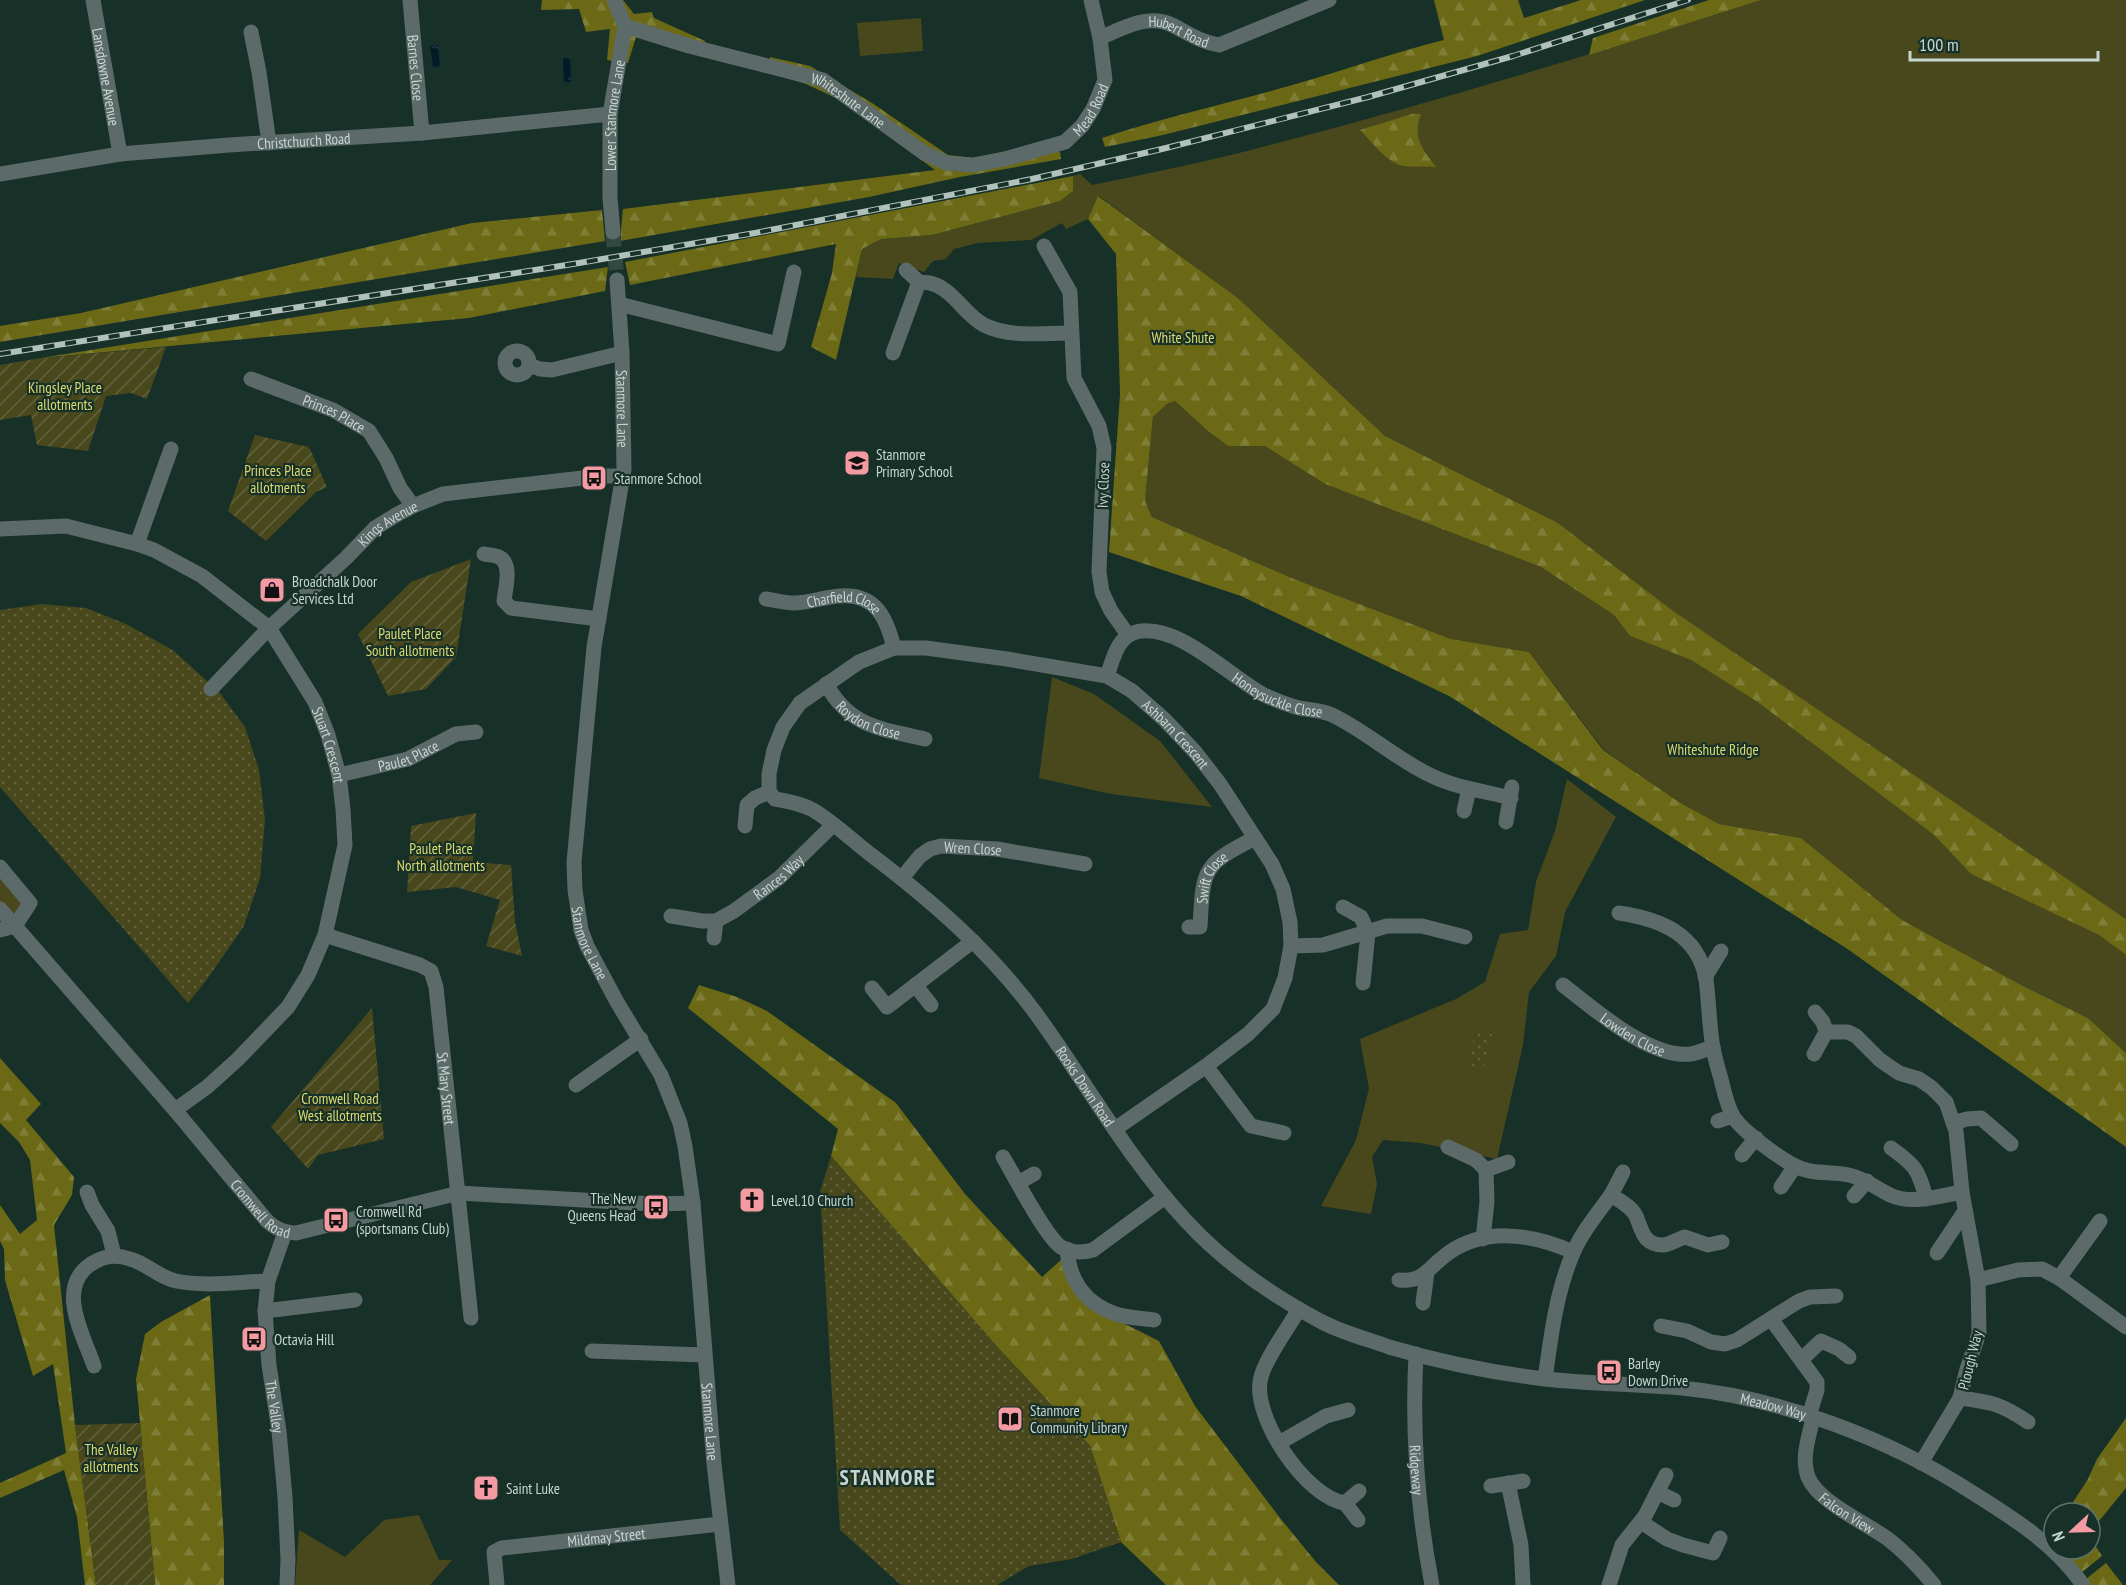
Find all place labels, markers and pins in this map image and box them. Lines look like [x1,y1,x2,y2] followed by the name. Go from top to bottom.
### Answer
[876,445,953,481] place label: Stanmore Primary School
[842,448,872,478] school or university icon: Stanmore Primary School
[579,463,609,493] bus stop icon: Stanmore School
[614,469,702,488] place label: Stanmore School
[292,572,378,608] place label: Broadchalk Door Services Ltd
[257,575,287,605] shop icon: Broadchalk Door Services Ltd
[737,1185,767,1215] church icon: Level.10 Church
[567,1189,636,1225] place label: The New Queens Head
[771,1191,853,1210] place label: Level.10 Church
[641,1192,671,1222] bus stop icon: The New Queens Head
[356,1202,449,1238] place label: Cromwell Rd (sportsmans Club)
[321,1205,351,1235] bus stop icon: Cromwell Rd (sportsmans Club)
[239,1324,269,1354] bus stop icon: Octavia Hill
[274,1330,335,1349] place label: Octavia Hill
[1628,1354,1688,1390] place label: Barley Down Drive
[1594,1357,1624,1387] bus stop icon: Barley Down Drive
[1030,1401,1127,1437] place label: Stanmore Community Library
[995,1404,1025,1434] library icon: Stanmore Community Library
[471,1473,501,1503] church icon: Saint Luke
[506,1479,560,1498] place label: Saint Luke

